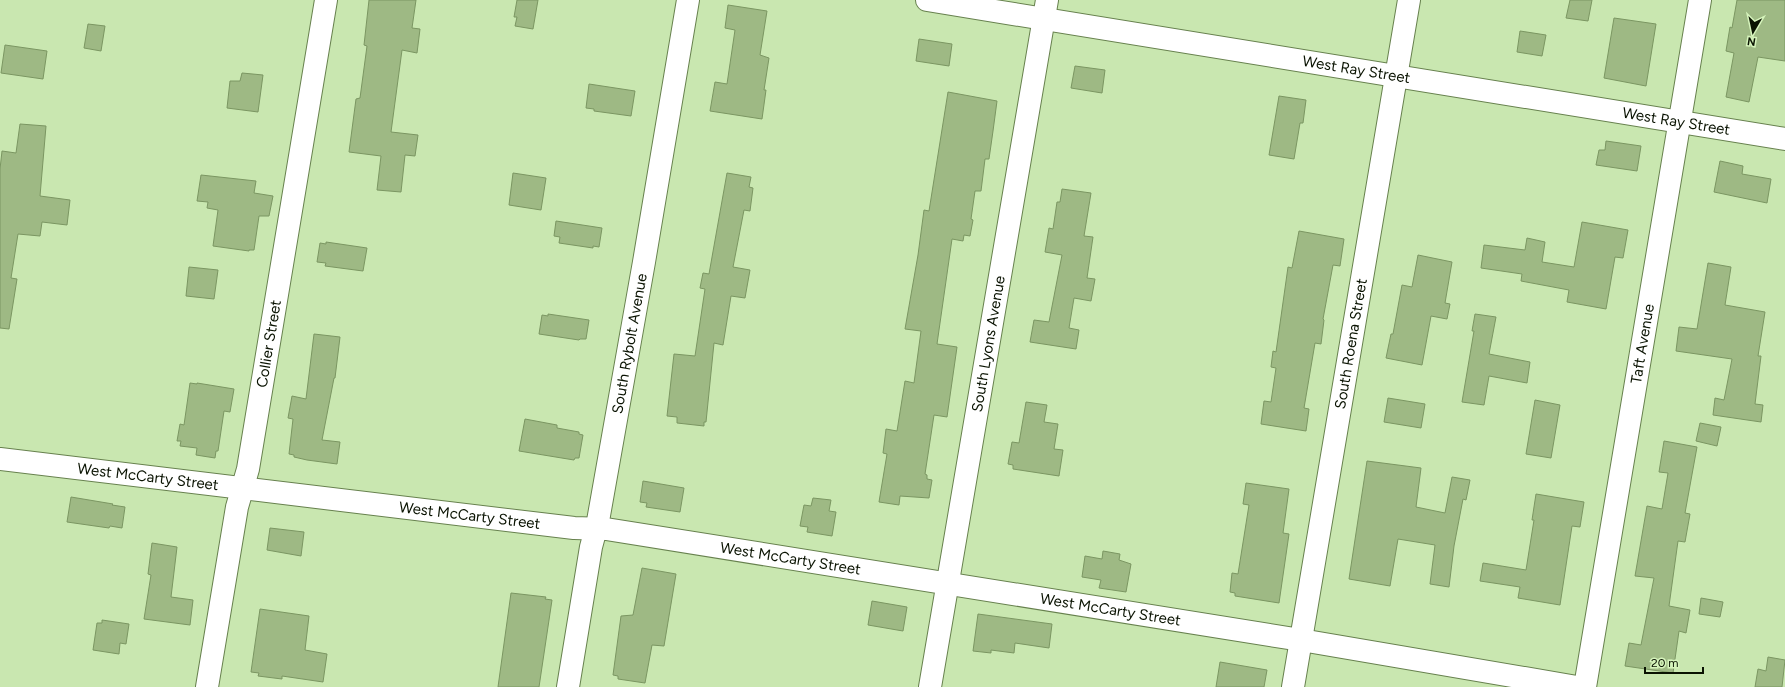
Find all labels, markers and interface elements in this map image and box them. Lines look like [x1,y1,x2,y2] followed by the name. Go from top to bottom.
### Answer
[1733,12,1773,52] north arrow
[1746,34,1757,48] text: N
[1301,52,1412,87] street label: West Ray Street
[1621,104,1732,139] street label: West Ray Street
[608,272,651,415] street label: South Rybolt Avenue
[968,274,1009,414] street label: South Lyons Avenue
[1331,277,1371,411] street label: South Roena Street
[253,298,285,389] street label: Collier Street
[1627,302,1658,385] street label: Taft Avenue
[76,459,220,494] street label: West McCarty Street
[398,498,542,533] street label: West McCarty Street
[719,538,862,579] street label: West McCarty Street
[1039,589,1182,630] street label: West McCarty Street
[1645,649,1703,675] scale bar
[1651,656,1679,670] text: 20 m

